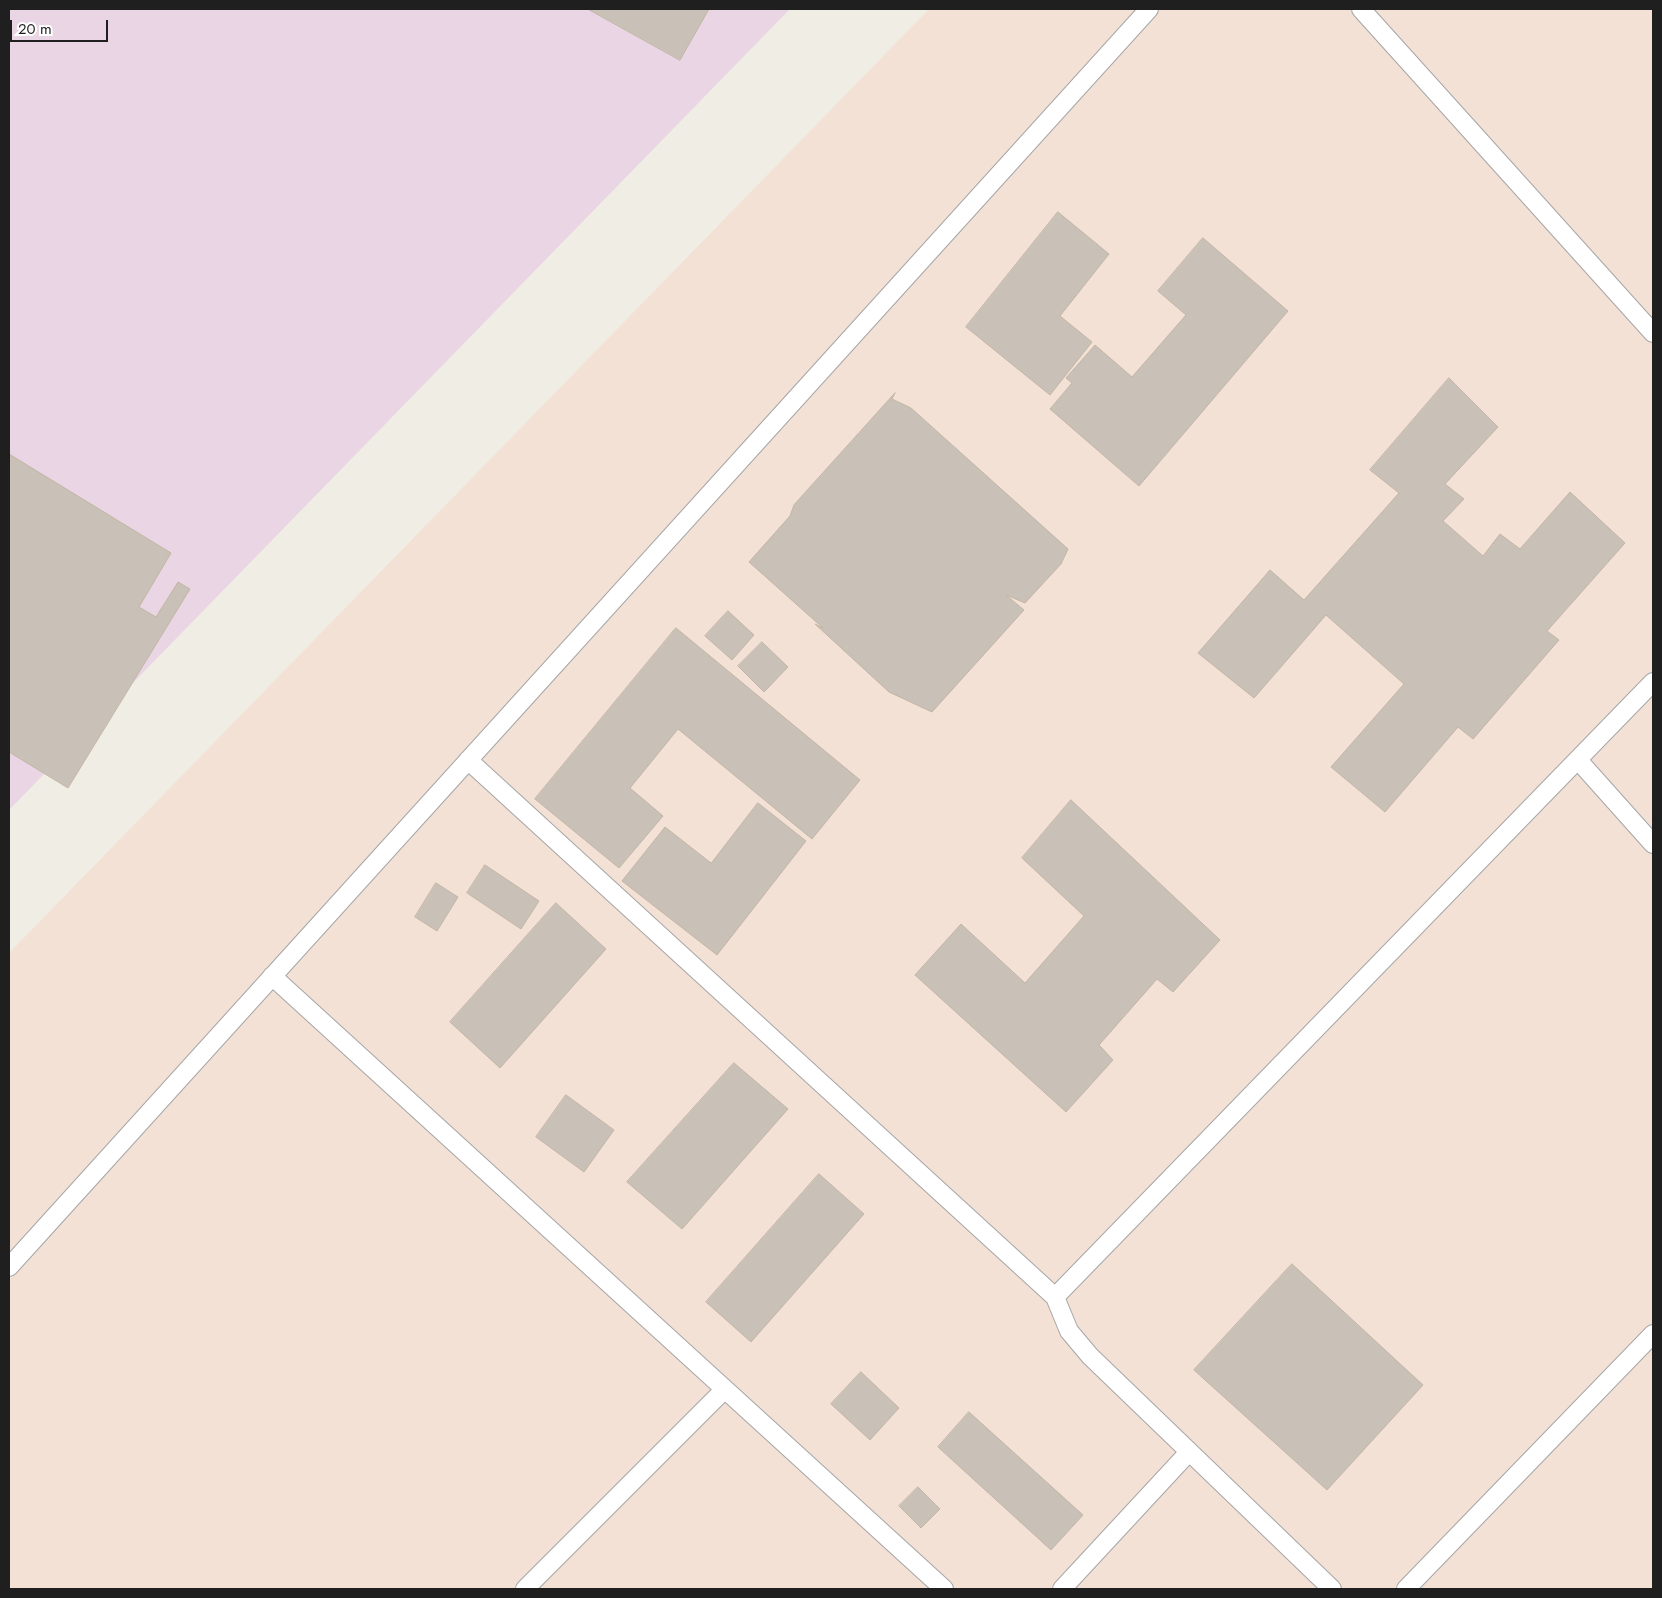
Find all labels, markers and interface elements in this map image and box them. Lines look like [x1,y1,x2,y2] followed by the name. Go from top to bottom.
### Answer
[12,10,110,42] scale bar
[18,18,52,40] text: 20 m

